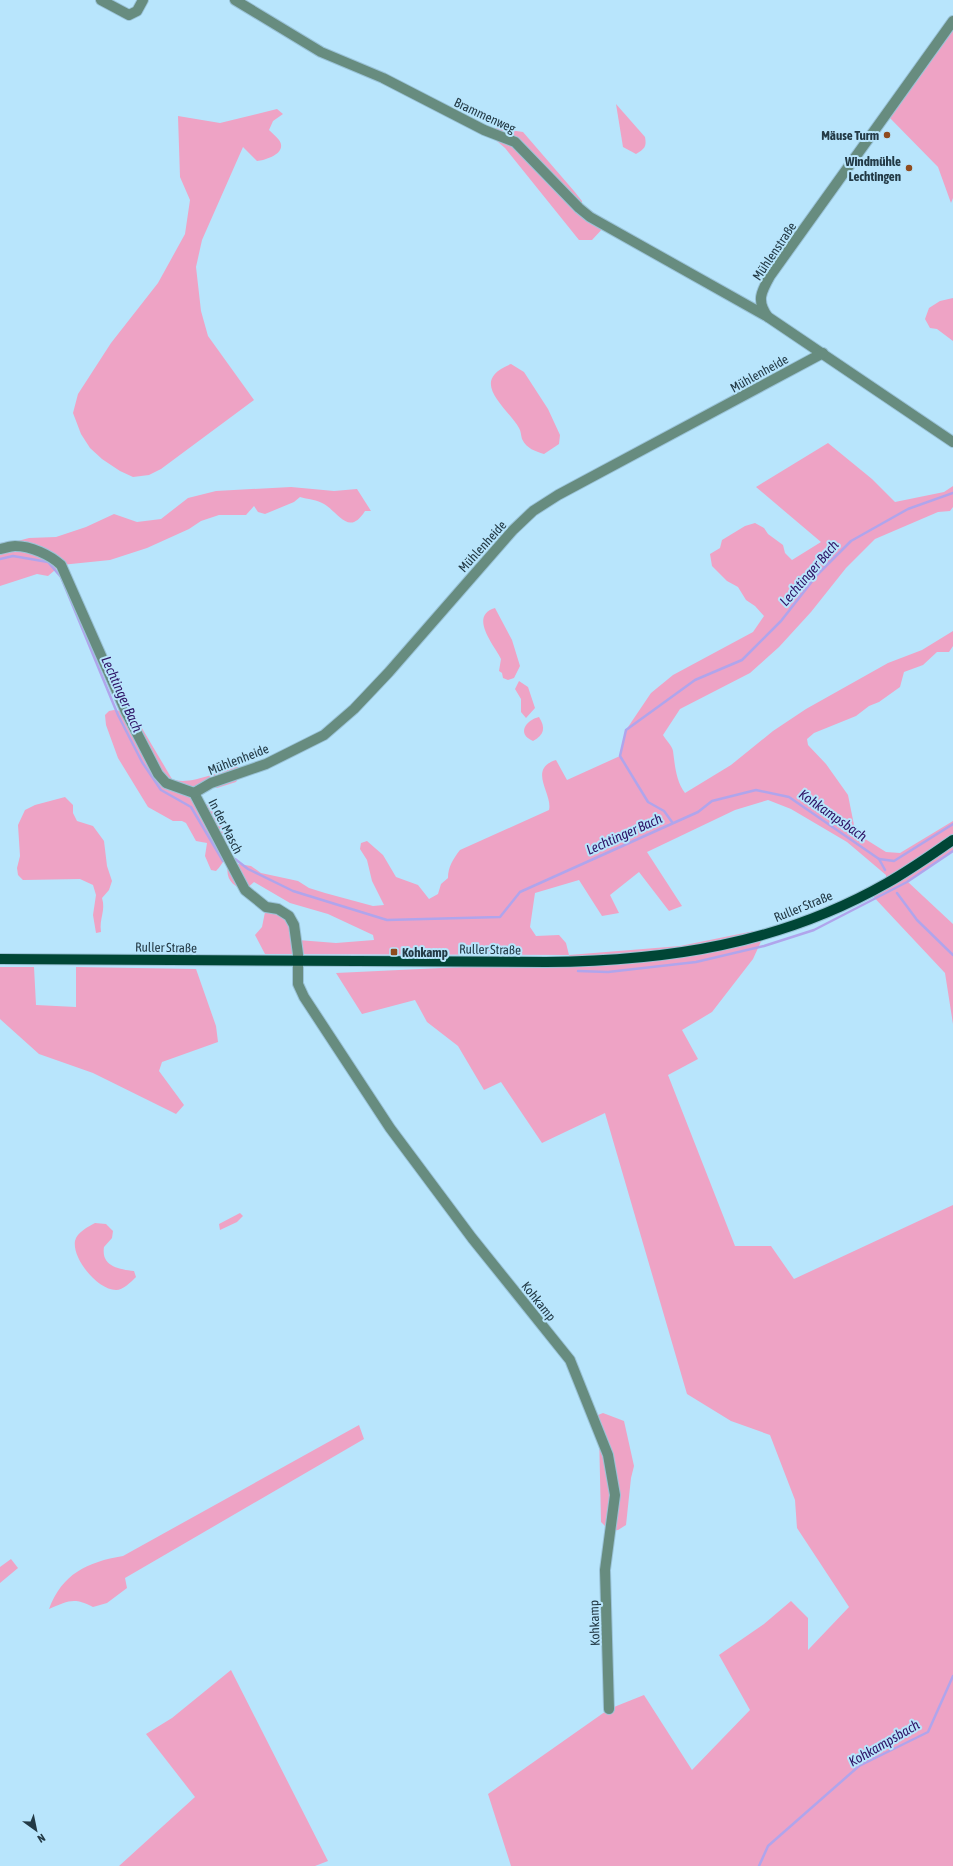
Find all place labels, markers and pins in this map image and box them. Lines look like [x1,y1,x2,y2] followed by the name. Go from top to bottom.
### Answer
[821,128,879,143] place label: Mäuse Turm
[882,130,892,140] marker: Mäuse Turm
[844,154,901,184] place label: Windmühle Lechtingen
[904,163,914,173] marker: Windmühle Lechtingen
[402,945,448,960] place label: Kohkamp
[389,947,399,957] marker: Kohkamp

